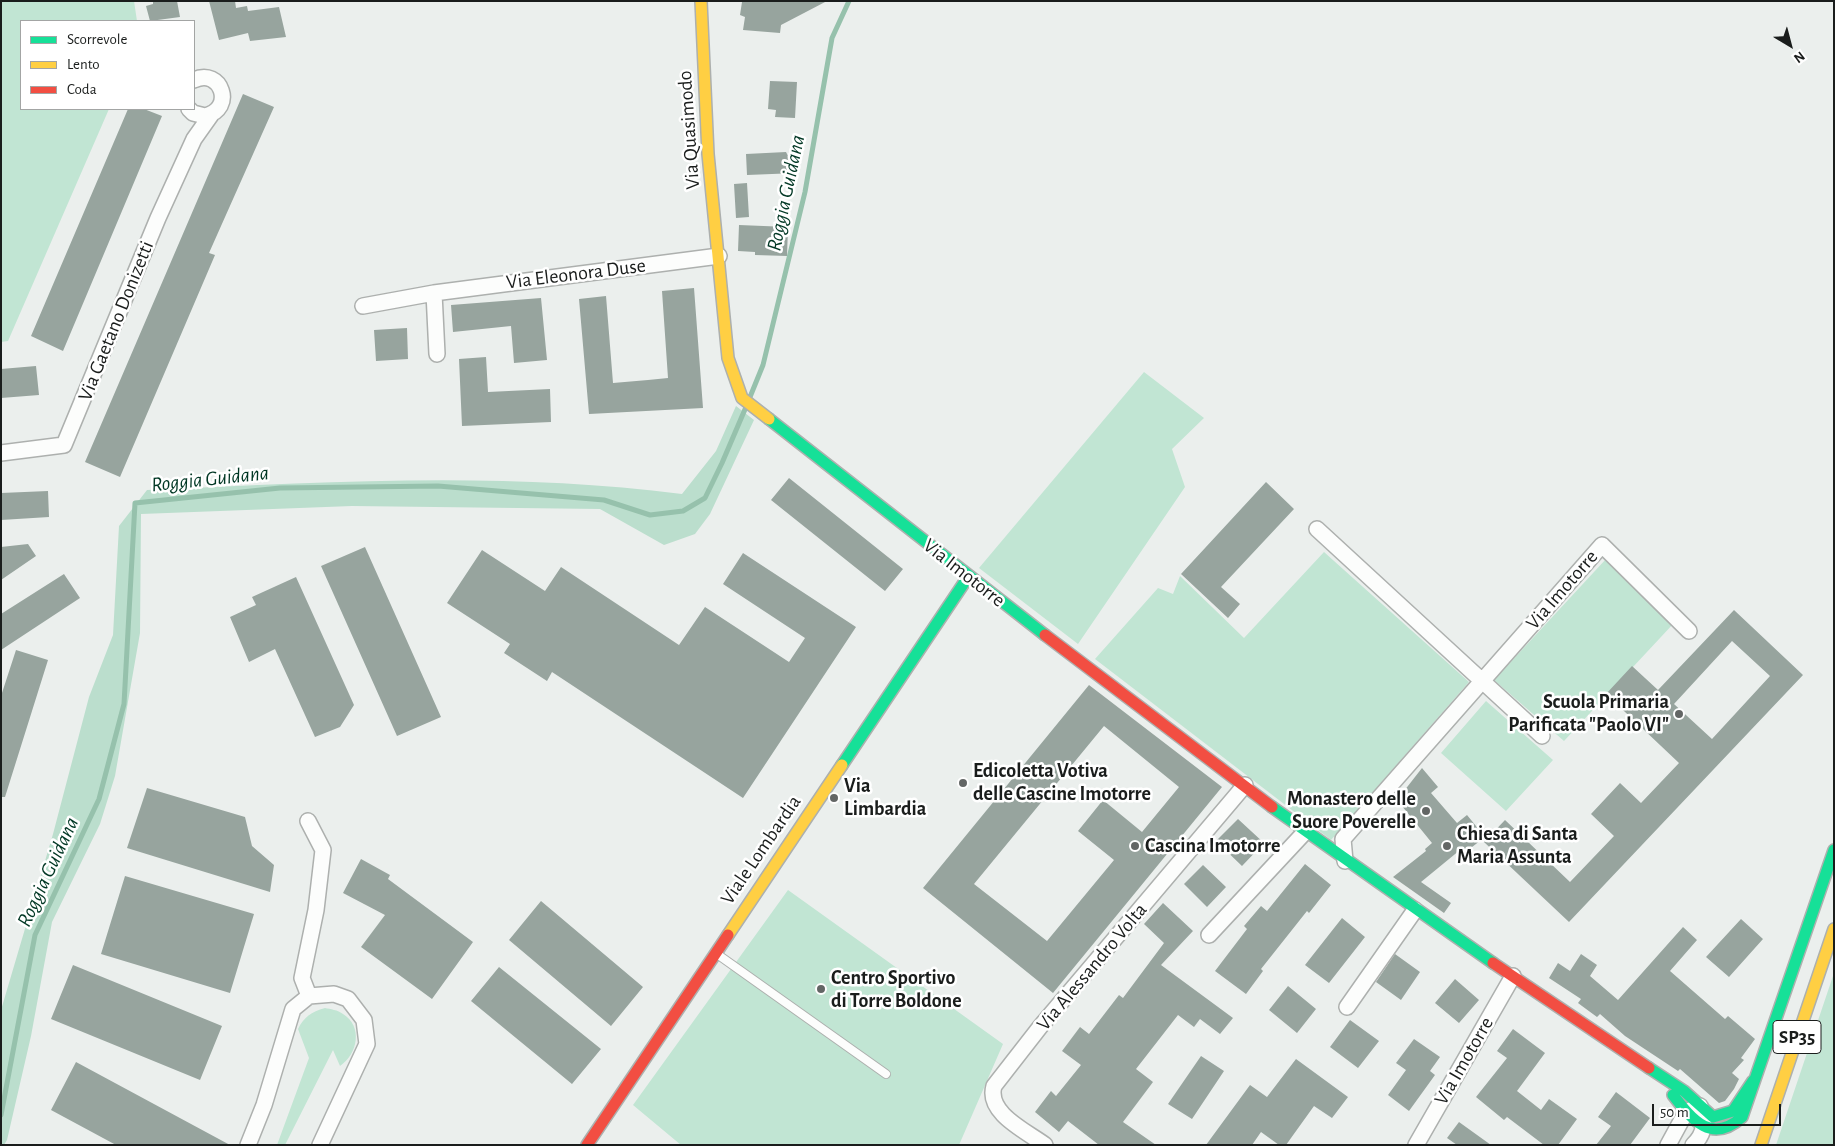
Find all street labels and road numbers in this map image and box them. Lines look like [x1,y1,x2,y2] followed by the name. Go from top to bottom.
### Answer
[673,70,705,190] street label: Via Quasimodo
[73,238,159,404] street label: Via Gaetano Donizetti
[505,254,647,294] street label: Via Eleonora Duse
[918,534,1010,612] street label: Via Imotorre
[1521,545,1603,635] street label: Via Imotorre
[716,791,806,909] street label: Viale Lombardia
[1032,898,1152,1036] street label: Via Alessandro Volta
[1429,1013,1499,1109] street label: Via Imotorre
[1773,1020,1821,1054] road number: SP35

